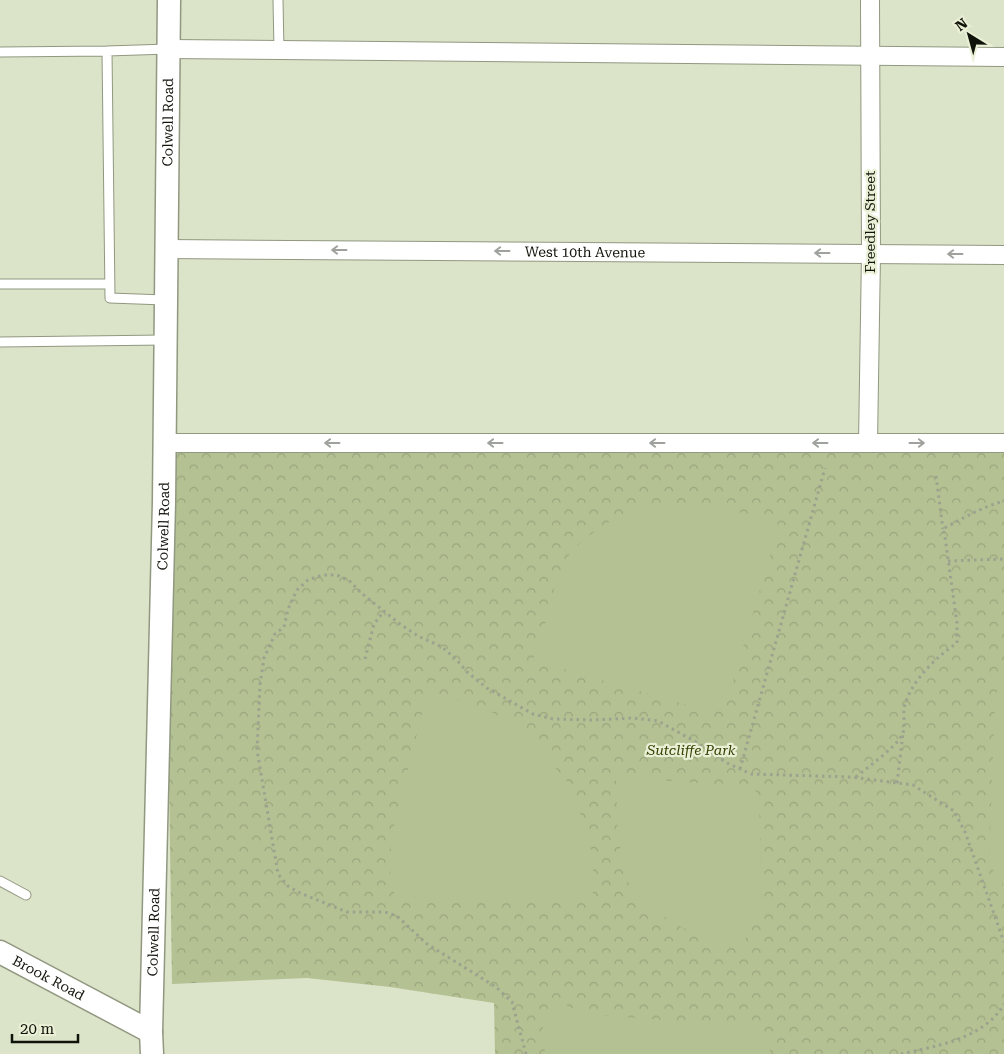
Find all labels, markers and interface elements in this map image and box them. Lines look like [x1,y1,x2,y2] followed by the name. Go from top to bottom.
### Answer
[944,10,994,60] north arrow
[952,15,970,34] text: N
[159,78,176,167] street label: Colwell Road
[862,171,878,273] street label: Freedley Street
[525,244,646,260] street label: West 10th Avenue
[332,245,348,255] one-way arrow
[494,246,510,256] one-way arrow
[814,248,830,258] one-way arrow
[948,249,964,259] one-way arrow
[324,438,340,448] one-way arrow
[487,438,503,448] one-way arrow
[649,438,666,448] one-way arrow
[812,438,828,448] one-way arrow
[908,438,925,448] one-way arrow
[154,482,172,571] street label: Colwell Road
[646,742,736,758] park label: Sutcliffe Park
[144,888,163,977] street label: Colwell Road
[10,952,87,1003] street label: Brook Road
[12,1012,79,1044] scale bar
[20,1020,55,1038] text: 20 m

